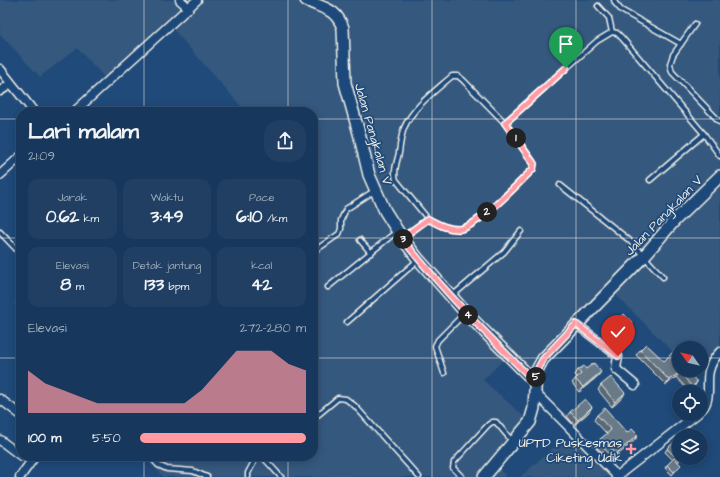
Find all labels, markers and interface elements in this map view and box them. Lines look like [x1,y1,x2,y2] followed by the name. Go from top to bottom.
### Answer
[549,27,583,68] pin
[555,33,577,55] icon: arrive
[349,81,396,188] street label: Jalan Pangkalan V
[28,116,139,147] text: Lari malam
[264,120,306,162] button: share
[506,128,526,148] pin: 1
[515,130,517,145] text: 1
[28,147,55,165] text: 21:09
[621,172,707,260] street label: Jalan Pangkalan V
[57,190,87,205] text: Jarak
[151,190,183,205] text: Waktu
[249,190,274,205] text: Pace
[477,202,497,222] pin: 2
[484,204,490,219] text: 2
[46,205,79,229] text: 0.62
[151,205,183,229] text: 3:49
[236,205,262,229] text: 6:10
[79,211,99,226] text: km
[262,211,287,226] text: /km
[393,229,413,249] pin: 3
[400,231,406,246] text: 3
[56,258,89,273] text: Elevasi
[133,258,201,273] text: Detak jantung
[251,258,272,273] text: kcal
[60,273,71,297] text: 8
[145,273,164,297] text: 133
[251,273,272,297] text: 42
[71,279,84,294] text: m
[164,279,189,294] text: bpm
[458,305,478,325] pin: 4
[464,307,472,322] text: 4
[601,315,635,356] pin
[28,319,67,337] text: Elevasi
[240,319,306,337] text: 272–280 m
[607,321,629,343] icon: check
[672,341,708,377] north arrow
[672,341,708,465] map controls
[526,367,546,387] pin: 5
[532,369,540,384] text: 5
[672,385,708,421] button: locate
[28,429,61,447] text: 100 m
[92,429,121,447] text: 5:50
[672,429,708,465] button: layers
[518,434,622,468] place label: UPTD Puskesmas Ciketing Udik
[625,443,637,455] marker: UPTD Puskesmas Ciketing Udik

